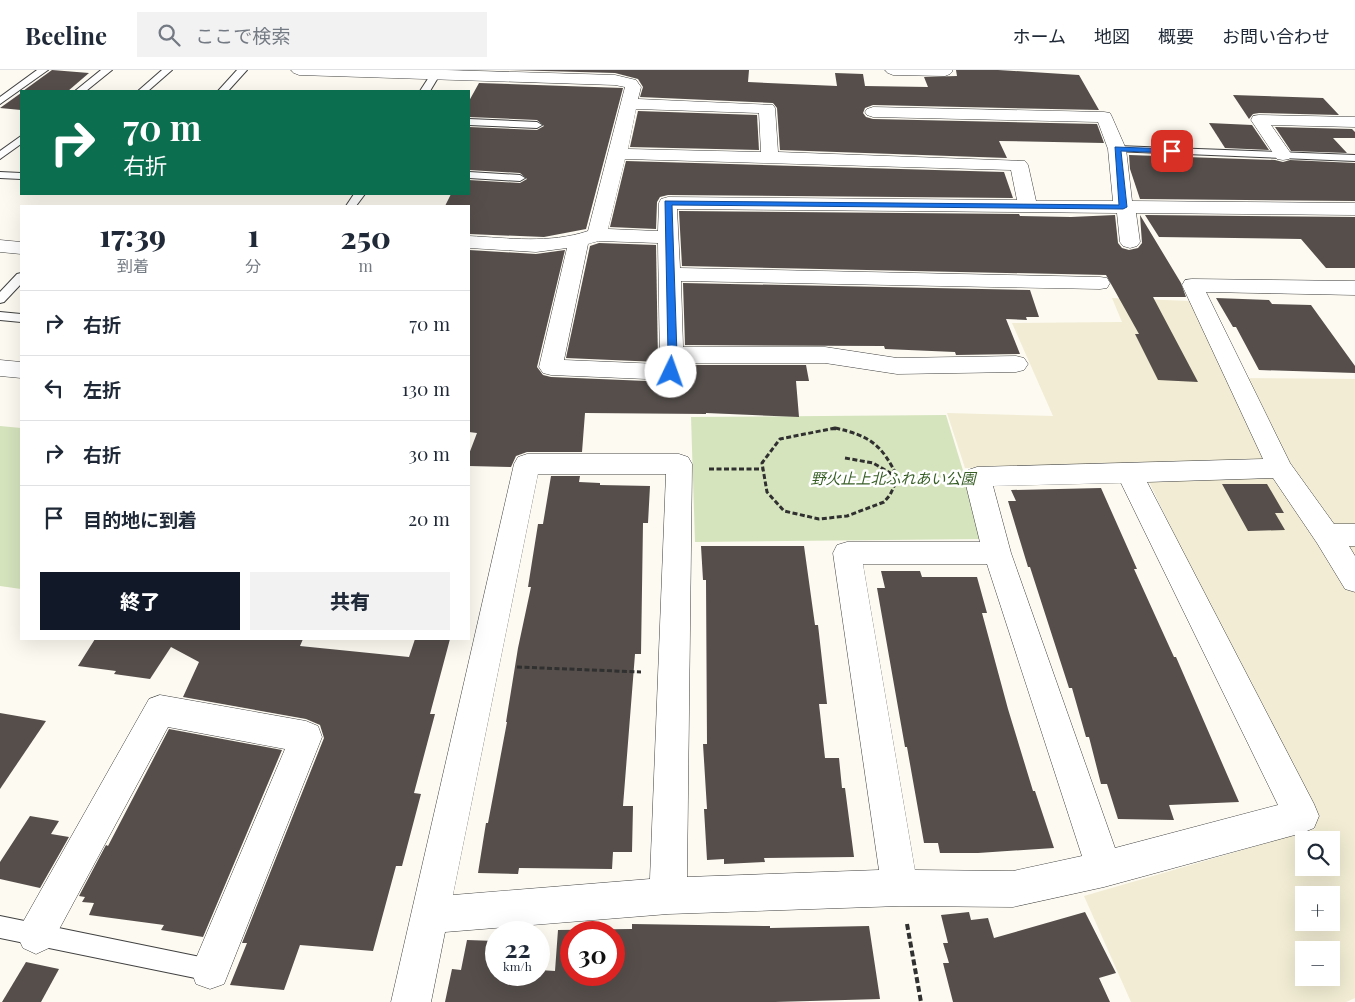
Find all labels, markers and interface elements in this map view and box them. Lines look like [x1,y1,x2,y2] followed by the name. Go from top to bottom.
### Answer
[137,12,487,57] search box
[25,19,107,51] text: Beeline
[155,21,183,49] icon: search
[195,22,290,48] text: ここで検索
[1013,24,1066,48] text: ホーム
[1094,24,1130,48] text: 地図
[1158,24,1194,48] text: 概要
[1222,24,1330,48] text: お問い合わせ
[123,103,201,150] text: 70 m
[40,110,105,175] icon: right
[1151,130,1193,172] pin
[1158,137,1186,165] icon: arrive
[123,150,167,180] text: 右折
[99,215,166,255] text: 17:39
[247,215,259,255] text: 1
[341,217,391,257] text: 250
[117,255,149,276] text: 到着
[245,255,261,276] text: 分
[359,255,373,276] text: m
[40,309,68,337] icon: right
[409,310,450,336] text: 70 m
[83,311,121,337] text: 右折
[644,345,696,397] position arrow
[40,374,68,402] icon: left
[402,375,450,401] text: 130 m
[83,376,121,402] text: 左折
[40,439,68,467] icon: right
[408,440,450,466] text: 30 m
[83,441,121,467] text: 右折
[810,468,977,488] park label: 野火止上北ふれあい公園
[40,504,68,532] icon: arrive
[408,505,450,531] text: 20 m
[83,506,197,532] text: 目的地に到着
[40,572,240,630] button: 終了
[250,572,450,630] button: 共有
[1295,831,1340,986] map controls
[1295,831,1340,876] button: search
[1295,886,1340,931] button: +
[560,921,625,986] speed limit sign: 30
[504,931,531,964] text: 22
[1295,941,1340,986] button: −
[503,958,532,974] text: km/h

